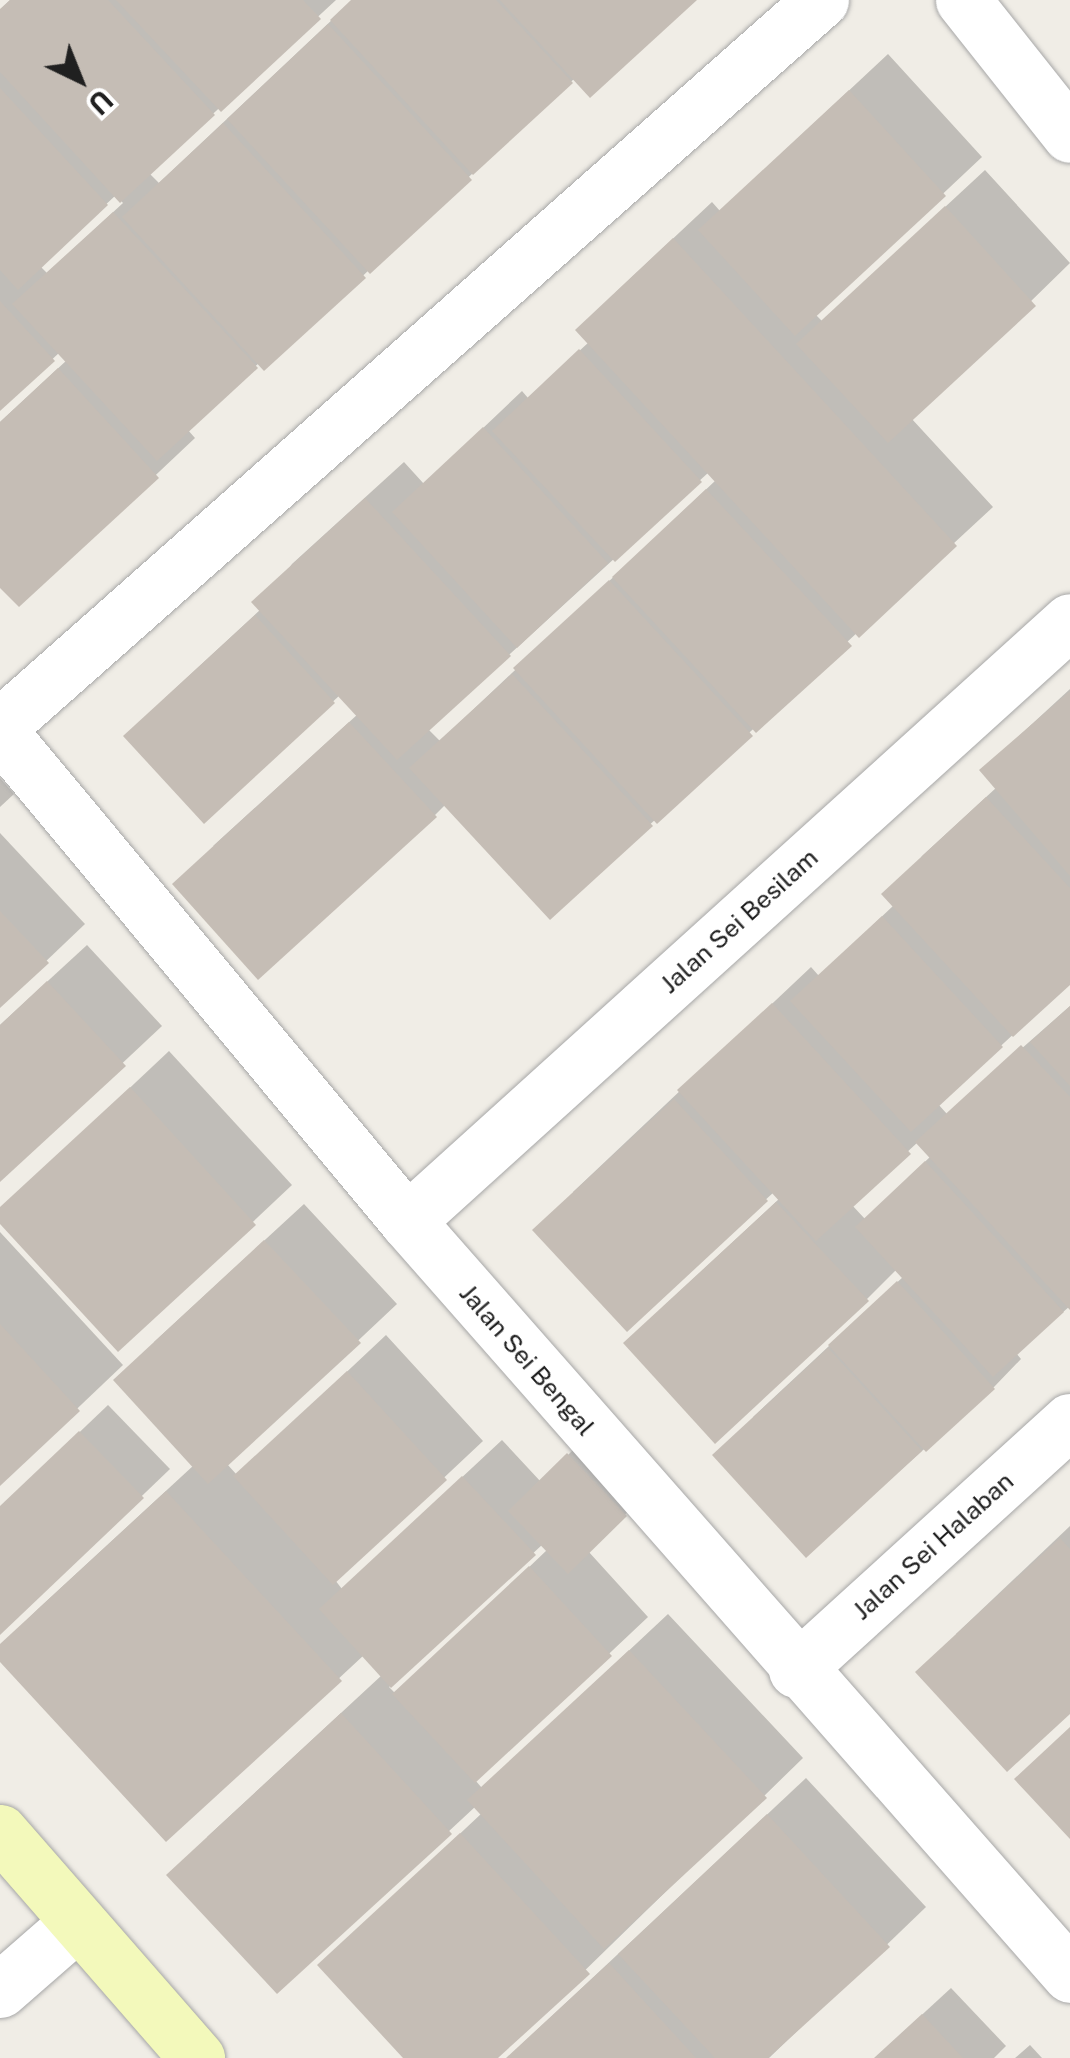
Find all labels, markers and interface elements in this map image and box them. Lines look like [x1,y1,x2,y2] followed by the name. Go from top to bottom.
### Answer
[30,30,130,130] north arrow
[82,83,119,121] text: U
[654,843,824,999] street label: Jalan Sei Besilam
[453,1278,601,1442] street label: Jalan Sei Bengal
[847,1466,1019,1626] street label: Jalan Sei Halaban

